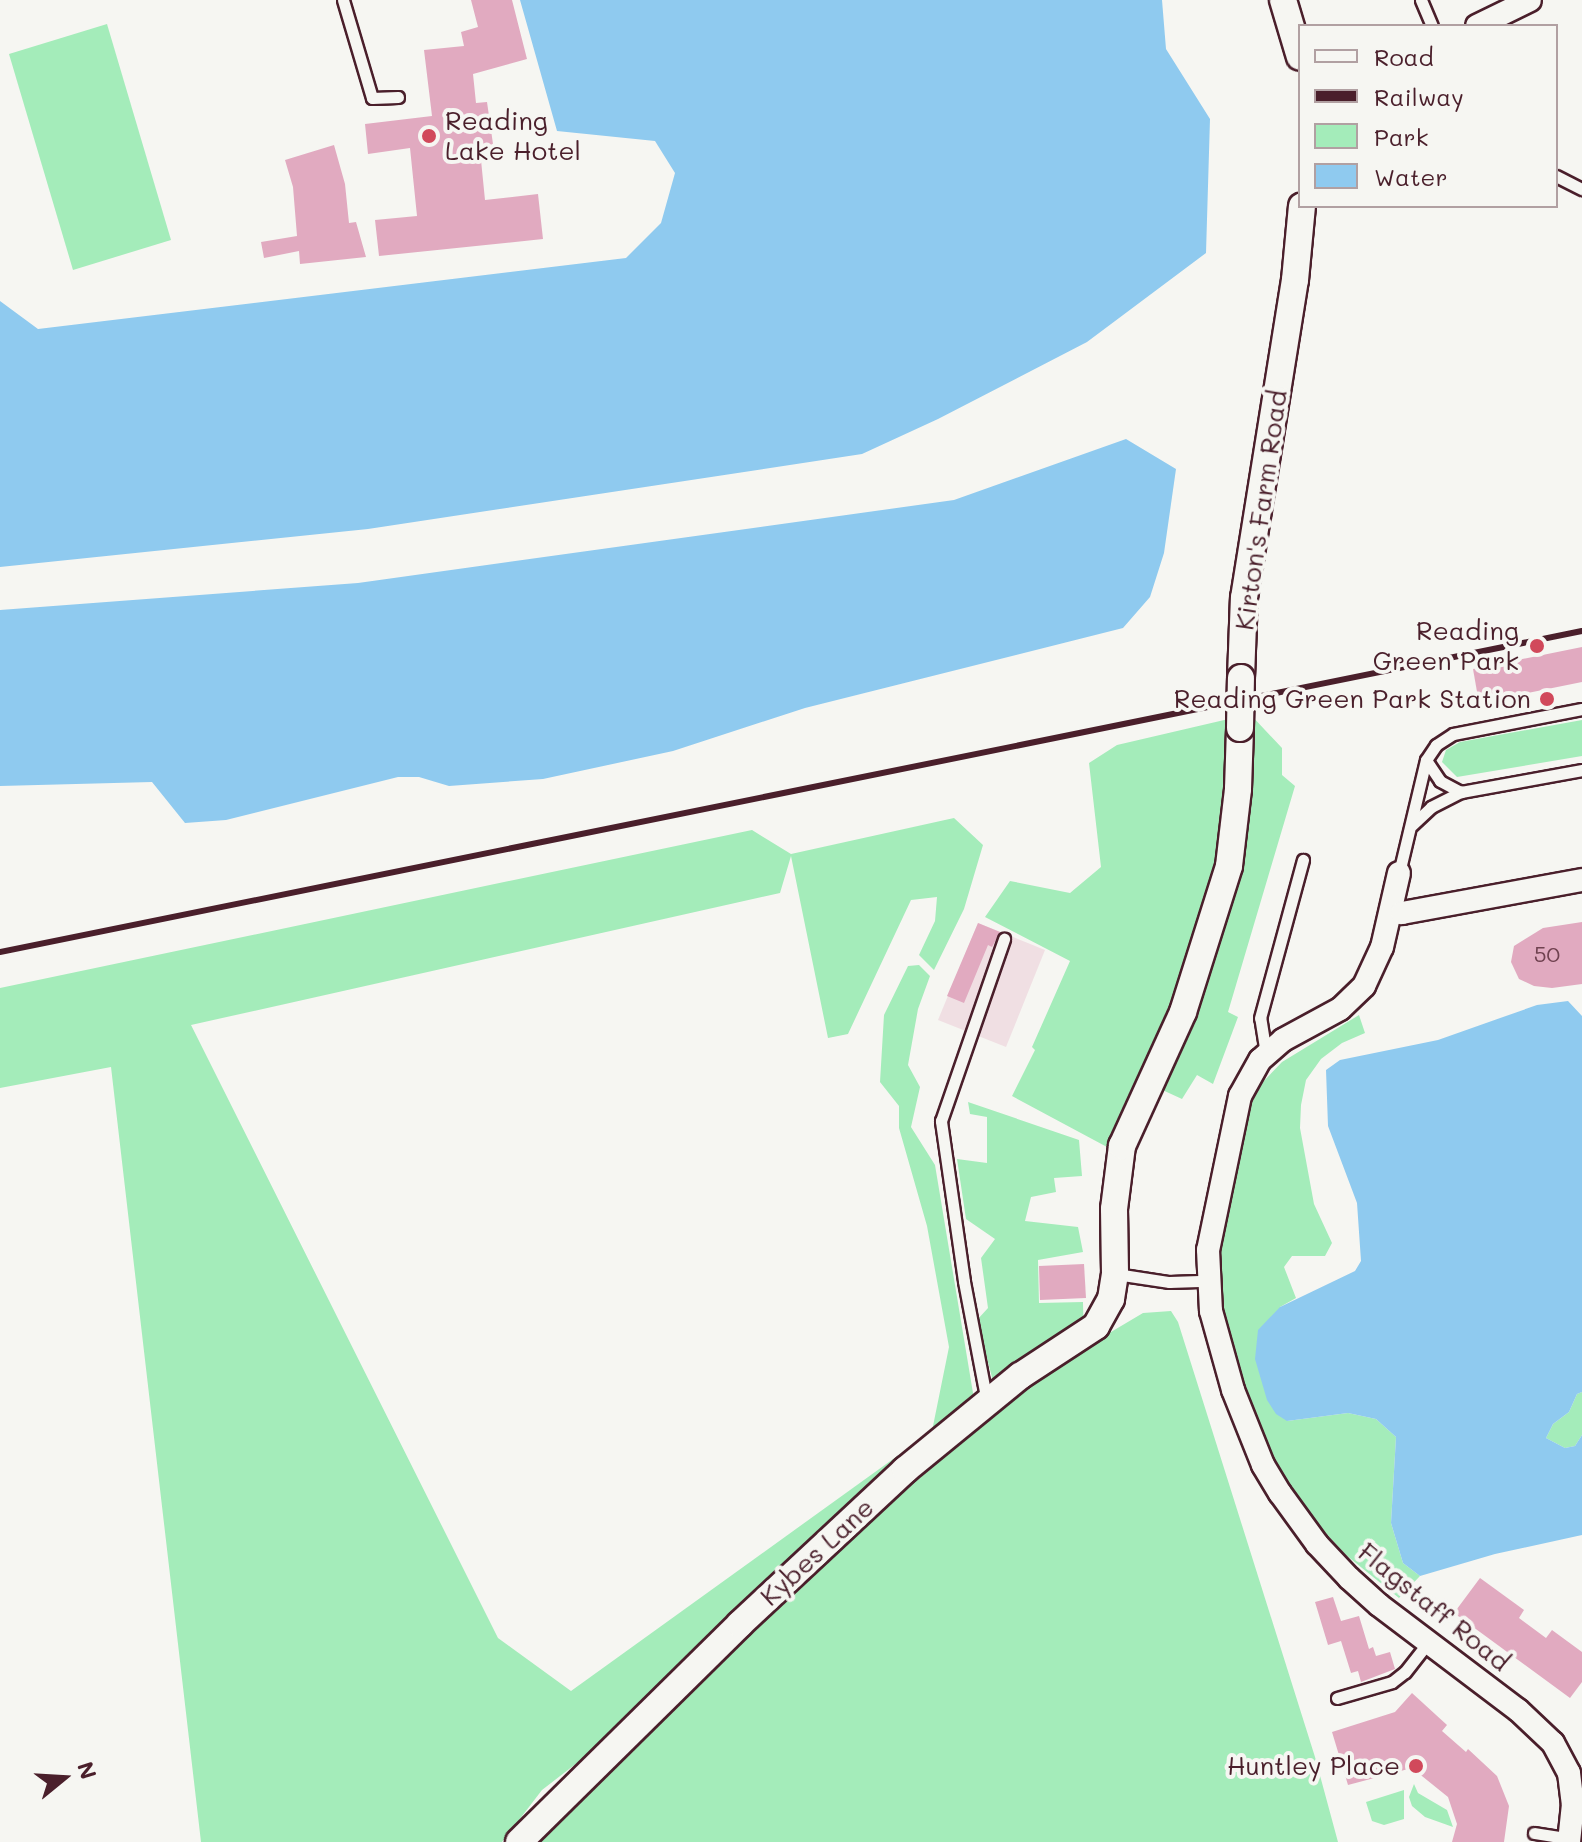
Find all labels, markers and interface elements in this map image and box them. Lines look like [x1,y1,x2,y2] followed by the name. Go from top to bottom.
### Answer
[1298,24,1558,208] legend
[1374,41,1434,72] text: Road
[1374,81,1464,112] text: Railway
[445,105,581,166] place label: Reading Lake Hotel
[1374,121,1428,152] text: Park
[420,127,438,145] marker: Reading Lake Hotel
[1374,161,1448,192] text: Water
[1229,388,1293,632] street label: Kirton's Farm Road
[1373,615,1519,676] place label: Reading Green Park
[1526,635,1548,657] marker: Reading Green Park
[1174,683,1531,715] place label: Reading Green Park Station
[1538,690,1556,708] marker: Reading Green Park Station
[1534,941,1560,967] house number: 50
[754,1492,880,1612] street label: Kybes Lane
[1352,1536,1516,1678] street label: Flagstaff Road
[24,1738,104,1818] north arrow
[1227,1750,1400,1782] place label: Huntley Place
[1407,1757,1425,1775] marker: Huntley Place
[71,1758,104,1783] text: N

